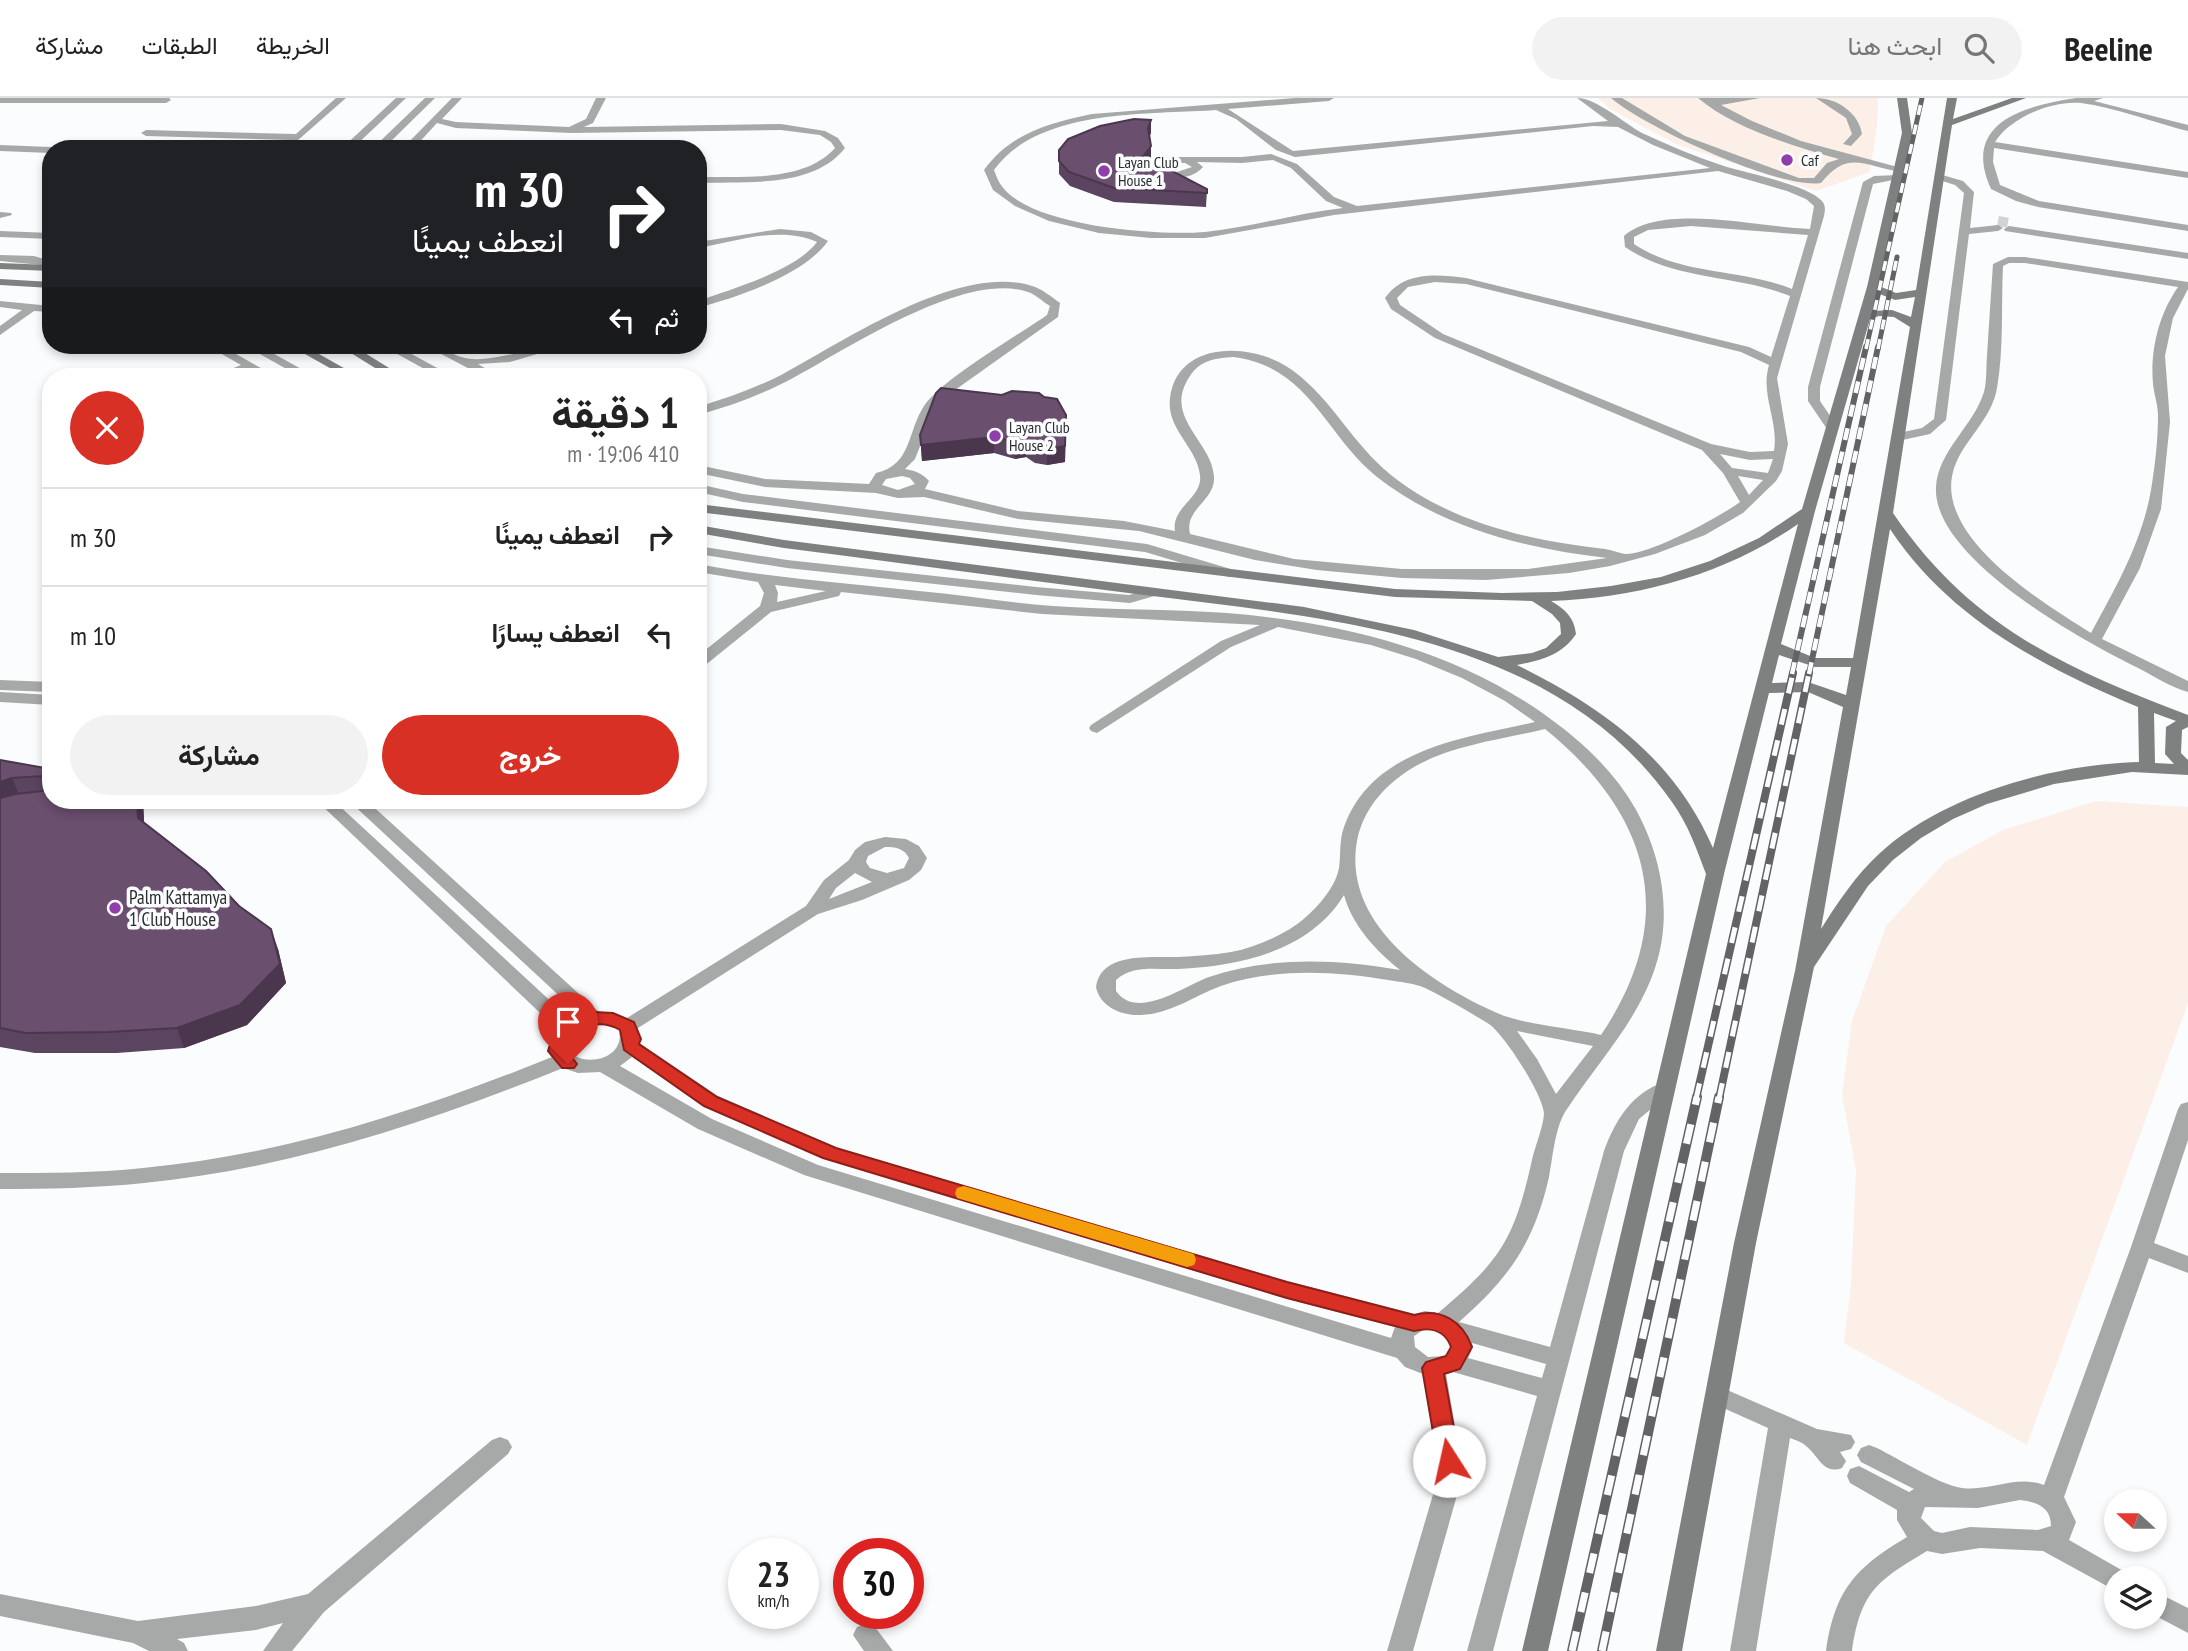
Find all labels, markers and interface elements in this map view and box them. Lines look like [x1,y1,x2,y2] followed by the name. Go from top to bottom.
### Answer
[1532,17,2022,80] search box
[2064,27,2153,70] text: Beeline
[1847,29,1942,62] text: ابحث هنا
[1960,29,1998,67] icon: search
[35,30,103,61] text: مشاركة
[141,30,218,61] text: الطبقات
[256,30,330,61] text: الخريطة
[1801,150,1820,170] place label: Caf
[1118,152,1179,190] place label: Layan Club House 1
[1779,152,1795,168] marker: Caf
[475,157,564,221] text: 30 m
[1096,163,1112,179] marker: Layan Club House 1
[588,168,679,259] icon: right
[412,219,564,261] text: انعطف يمينًا
[603,301,641,339] icon: left
[655,301,679,334] text: ثم
[551,385,679,440] text: 1 دقيقة
[70,391,144,465] button: close
[1009,417,1070,455] place label: Layan Club House 2
[987,428,1003,444] marker: Layan Club House 2
[567,439,679,468] text: 410 m · 19:06
[495,518,620,551] text: انعطف يمينًا
[641,518,679,556] icon: right
[70,521,116,554] text: 30 m
[492,616,620,649] text: انعطف يسارًا
[641,616,679,654] icon: left
[70,619,116,652] text: 10 m
[70,715,368,795] button: مشاركة
[382,715,679,795] button: خروج
[129,885,227,931] place label: Palm Kattamya 1 Club House
[107,900,123,916] marker: Palm Kattamya 1 Club House
[538,992,598,1064] pin
[549,1003,587,1041] icon: arrive
[1412,1424,1486,1498] position arrow
[2104,1489,2166,1552] north arrow
[2104,1489,2167,1629] map controls
[833,1538,924,1629] speed limit sign: 30
[757,1551,790,1597] text: 23
[2104,1566,2167,1629] button: layers
[758,1589,789,1612] text: km/h

